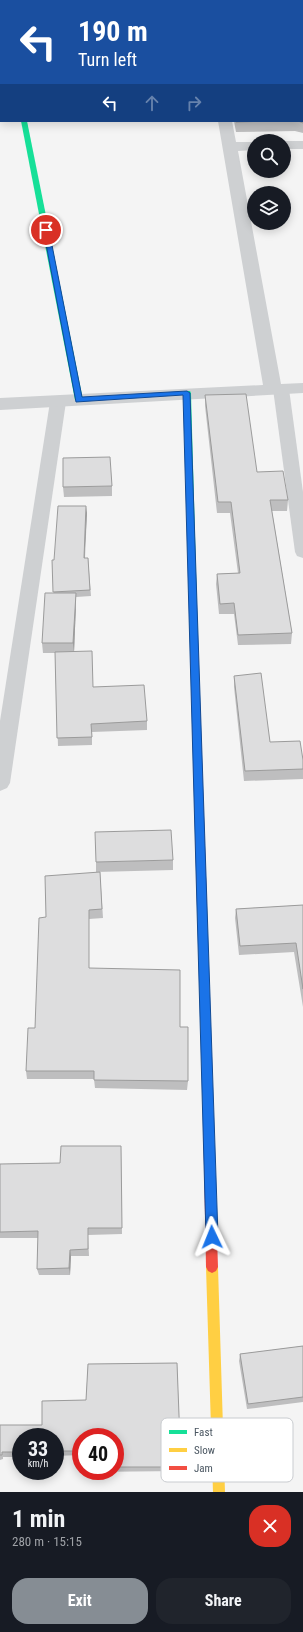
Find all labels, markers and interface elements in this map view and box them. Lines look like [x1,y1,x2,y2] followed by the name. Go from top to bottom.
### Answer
[78,15,148,48] text: 190 m
[12,16,64,68] icon: left
[78,49,137,70] text: Turn left
[99,92,121,114] icon: left
[141,92,163,114] icon: ahead
[183,92,205,114] icon: right
[247,134,291,230] map controls
[247,134,291,178] button: search
[247,186,291,230] button: layers
[29,213,63,247] pin
[35,219,57,241] icon: arrive
[191,1216,233,1258] position arrow
[161,1418,293,1482] legend
[194,1426,213,1439] text: Fast
[72,1428,124,1480] speed limit sign: 40
[28,1437,48,1461] text: 33
[194,1444,215,1457] text: Slow
[28,1458,48,1469] text: km/h
[194,1462,213,1475] text: Jam
[12,1505,65,1533] text: 1 min
[249,1505,291,1547] button: close
[12,1534,82,1549] text: 280 m · 15:15
[12,1578,148,1624] button: Exit
[156,1578,291,1624] button: Share

